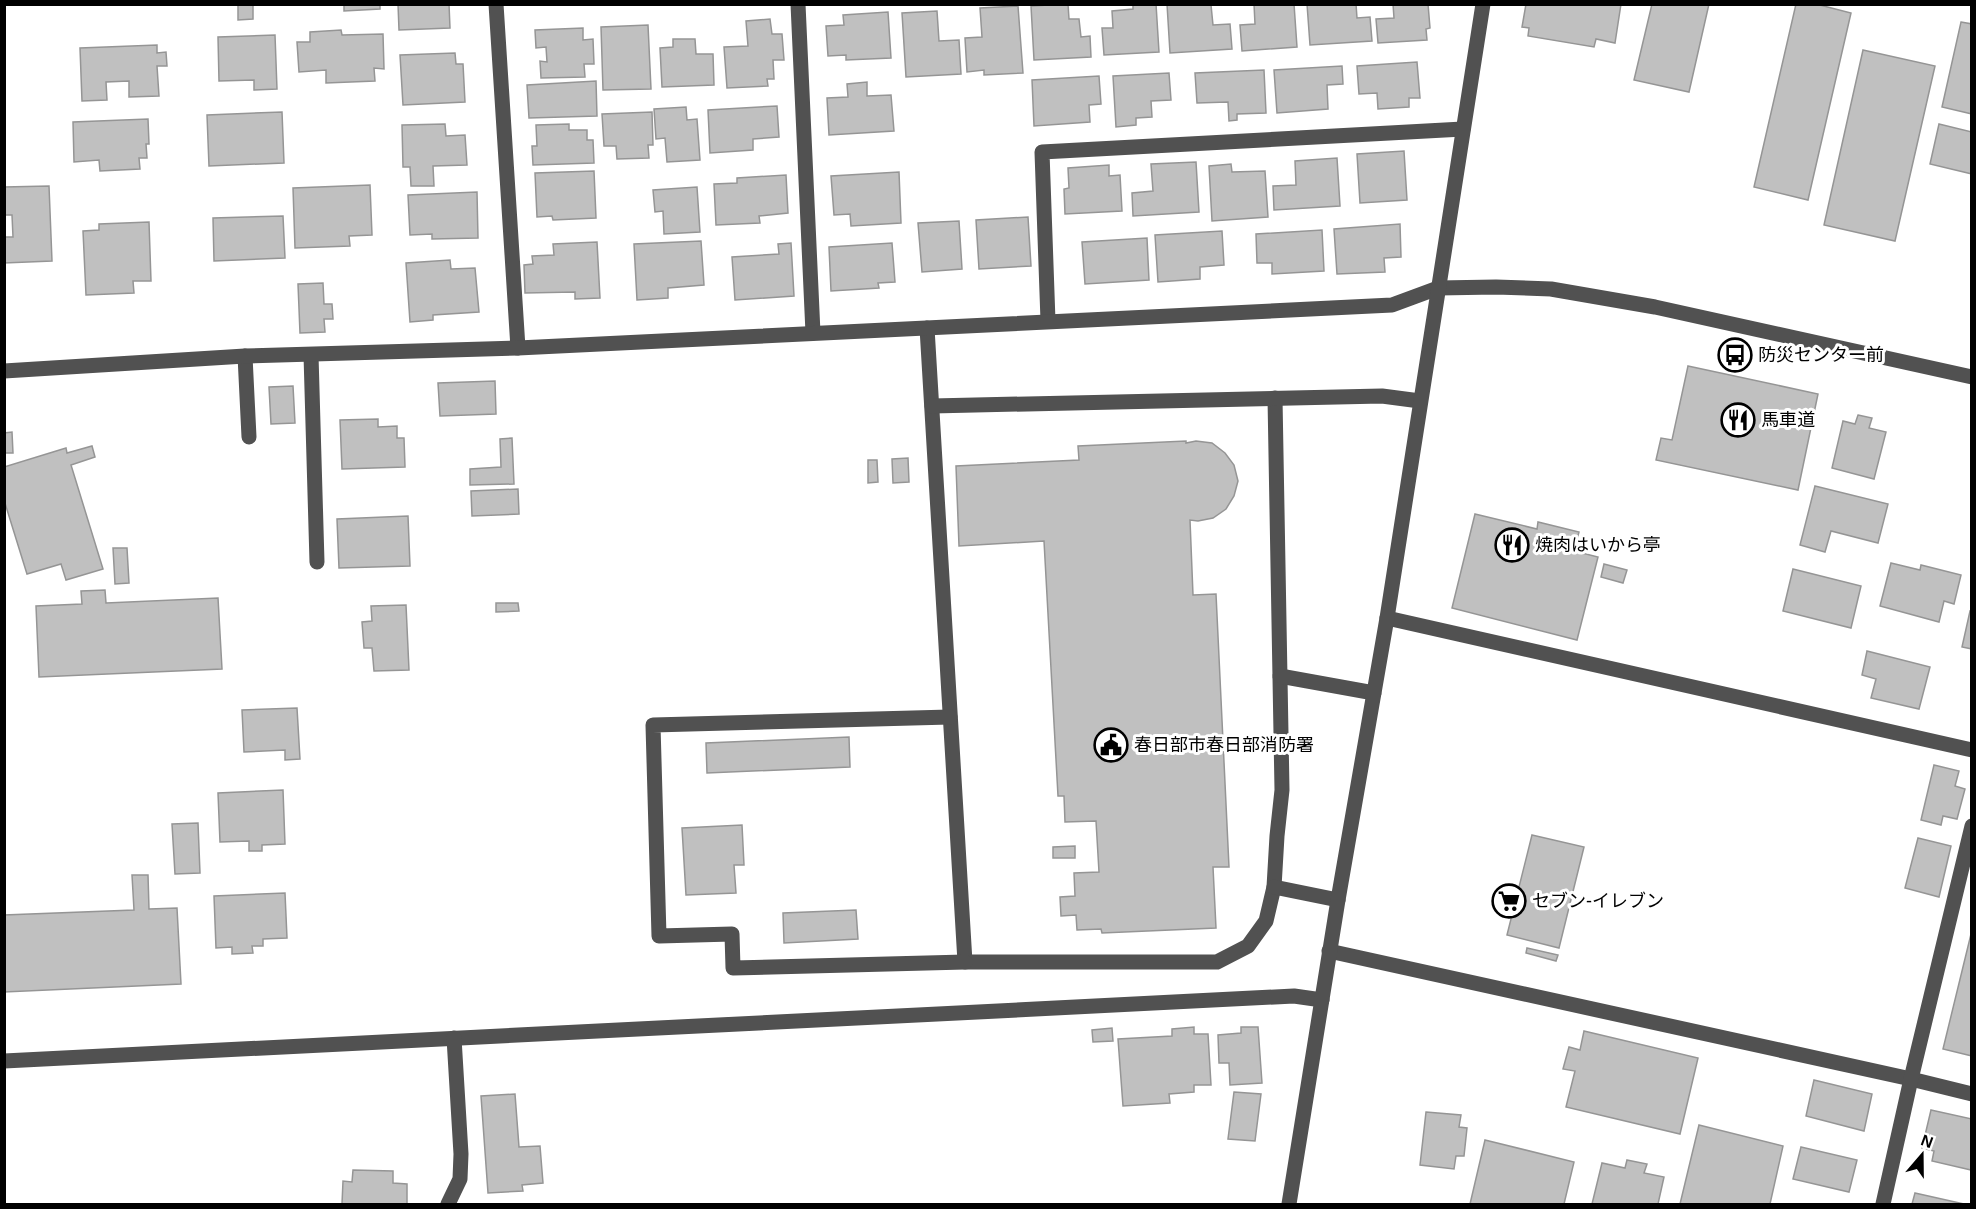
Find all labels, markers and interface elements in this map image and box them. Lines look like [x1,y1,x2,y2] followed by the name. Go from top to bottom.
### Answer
[1717,337,1753,373] bus stop icon: 防災センター前
[1758,345,1884,365] place label: 防災センター前
[1720,402,1756,438] restaurant icon: 馬車道
[1761,410,1815,430] place label: 馬車道
[1494,527,1530,563] restaurant icon: 焼肉はいから亭
[1535,535,1661,555] place label: 焼肉はいから亭
[1093,727,1129,763] public building icon: 春日部市春日部消防署
[1134,735,1314,755] place label: 春日部市春日部消防署
[1491,883,1527,919] supermarket icon: セブン-イレブン
[1532,891,1664,911] place label: セブン-イレブン
[1892,1125,1952,1185] north arrow
[1919,1131,1935,1151] text: N

